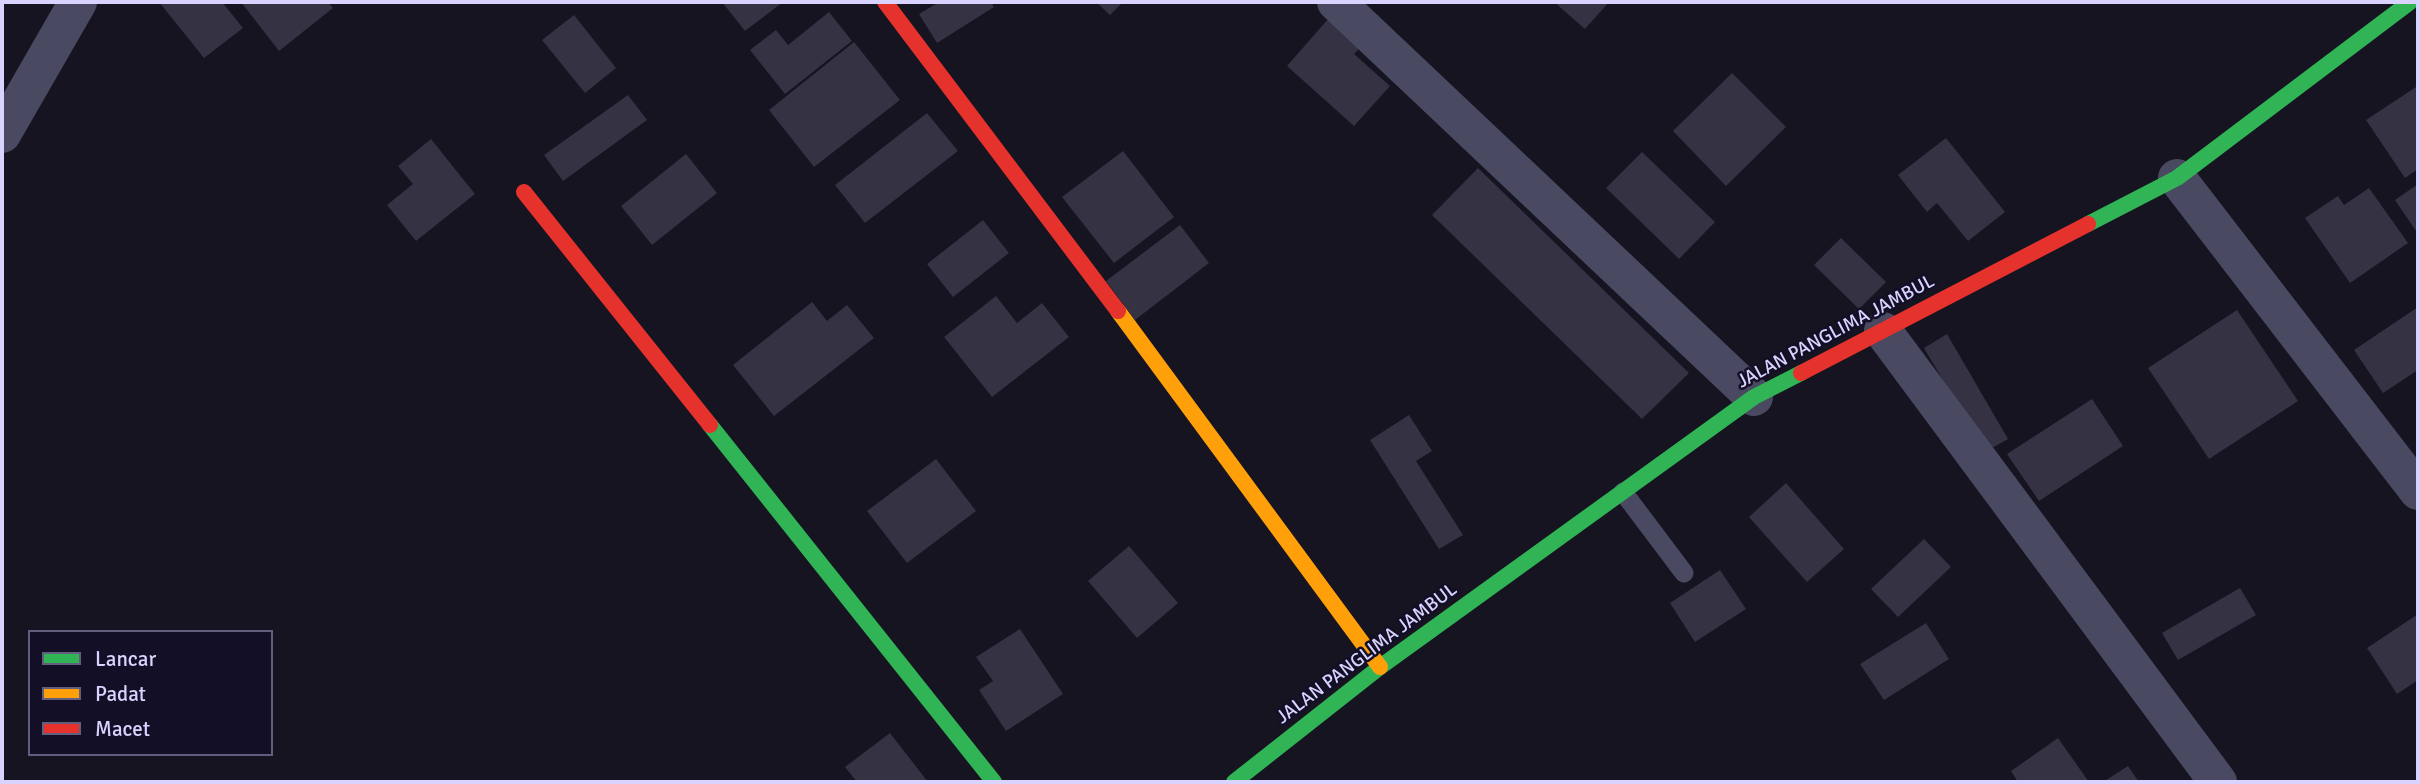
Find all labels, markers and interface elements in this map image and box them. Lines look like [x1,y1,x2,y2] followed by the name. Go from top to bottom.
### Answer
[1733,270,1939,394] street label: JALAN PANGLIMA JAMBUL
[1272,579,1462,729] street label: JALAN PANGLIMA JAMBUL
[28,630,273,756] legend
[95,646,156,672] text: Lancar
[95,681,146,707] text: Padat
[95,716,150,742] text: Macet

